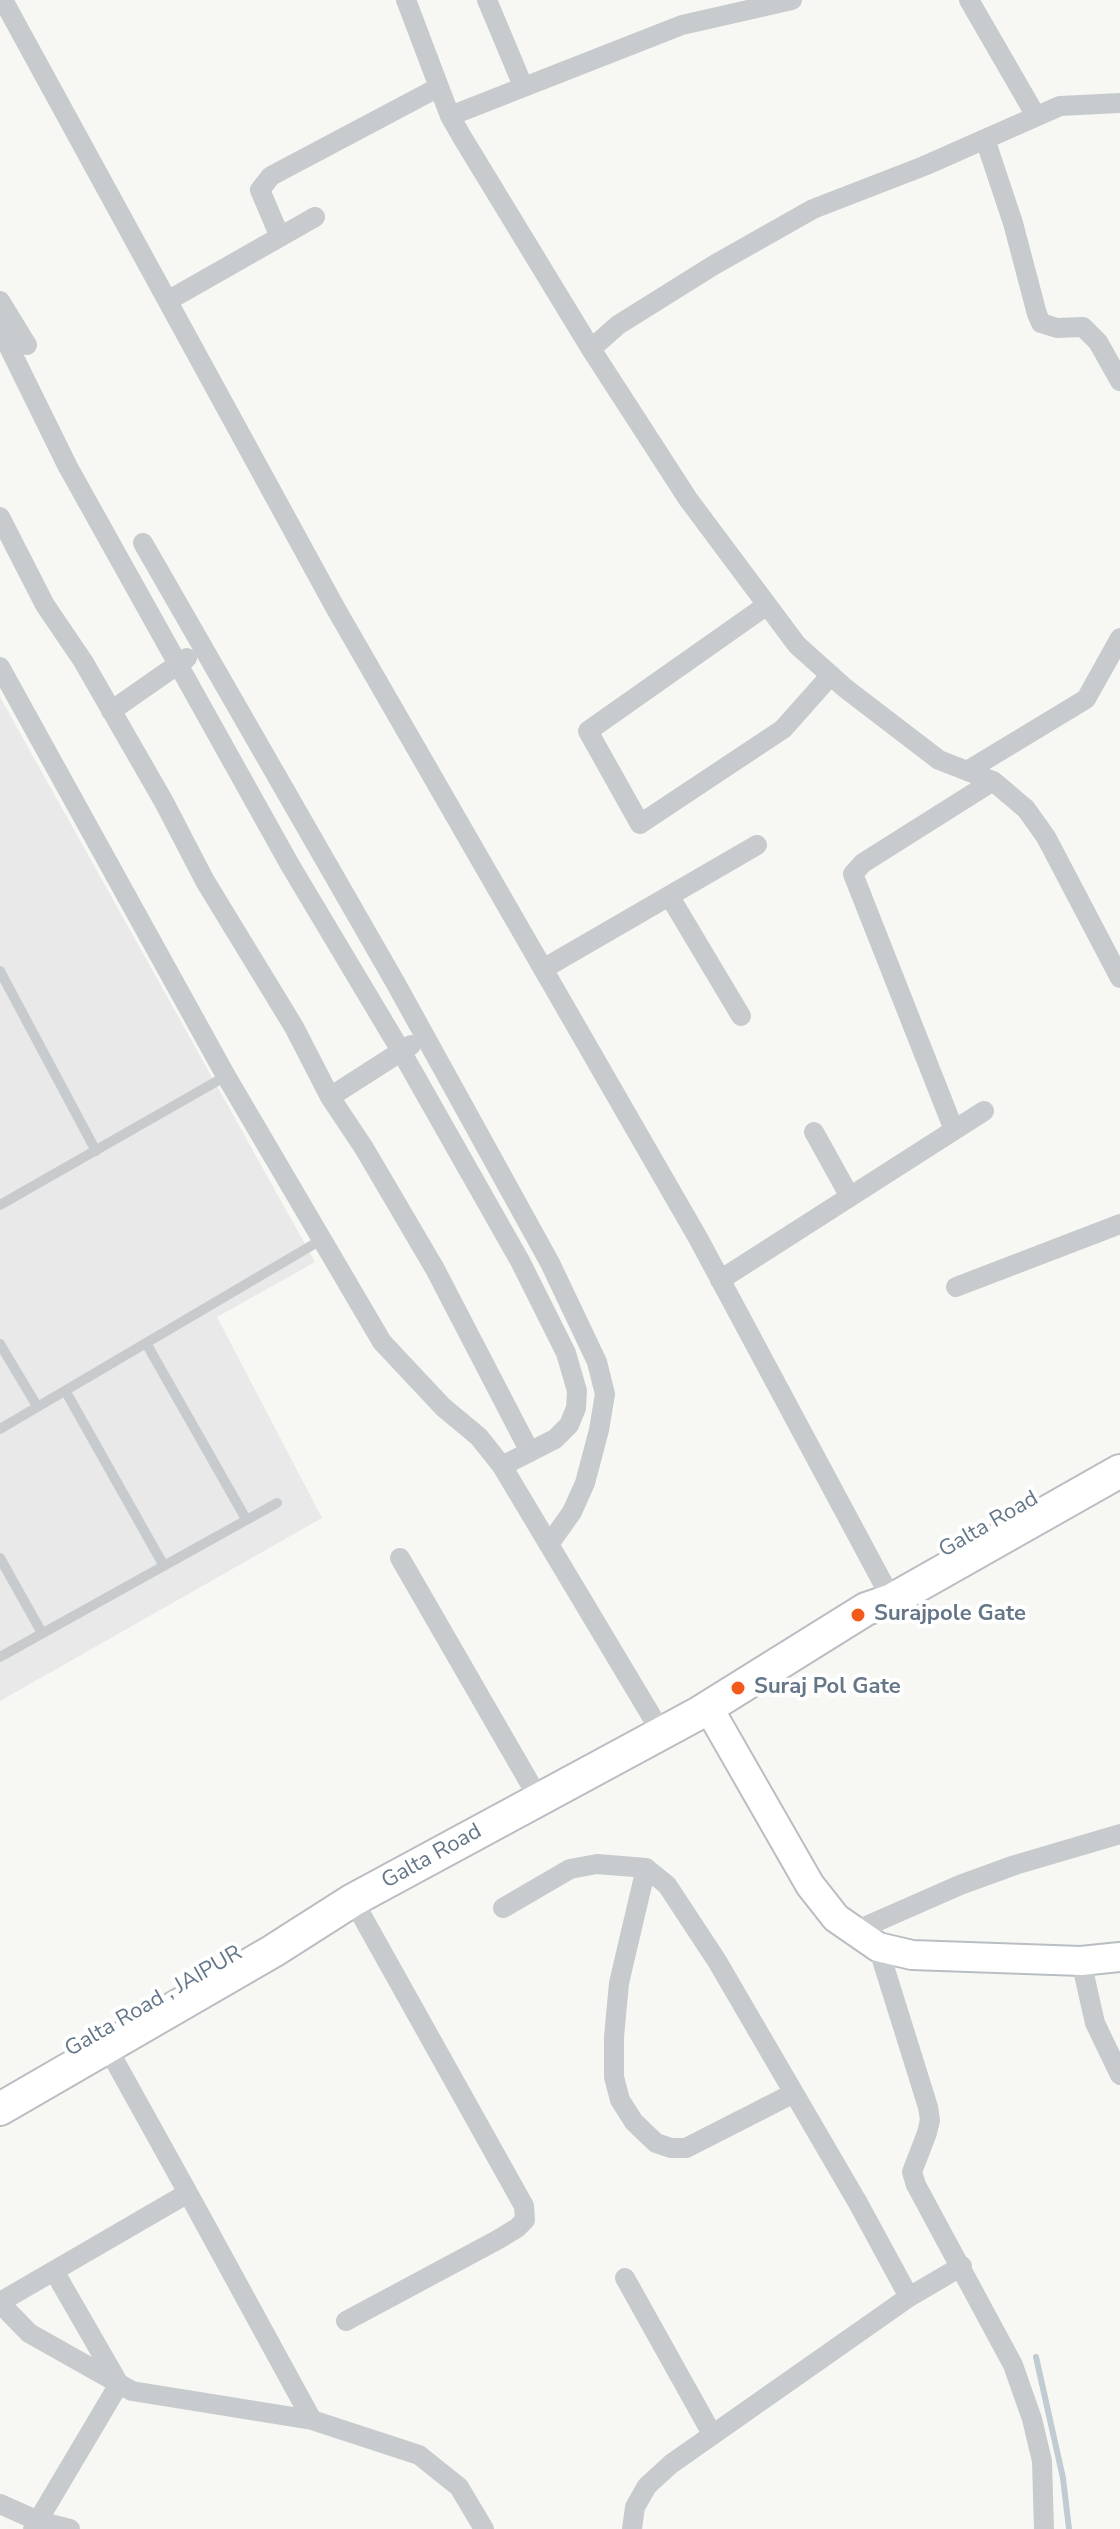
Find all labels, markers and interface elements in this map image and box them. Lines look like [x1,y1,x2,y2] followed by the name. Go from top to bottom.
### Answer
[935,1486,1043,1564] street label: Galta Road
[874,1602,1026,1628] place label: Surajpole Gate
[849,1606,867,1624] marker: Surajpole Gate
[754,1675,901,1701] place label: Suraj Pol Gate
[729,1679,747,1697] marker: Suraj Pol Gate
[377,1819,487,1895] street label: Galta Road
[61,1941,247,2063] street label: Galta Road , JAIPUR

